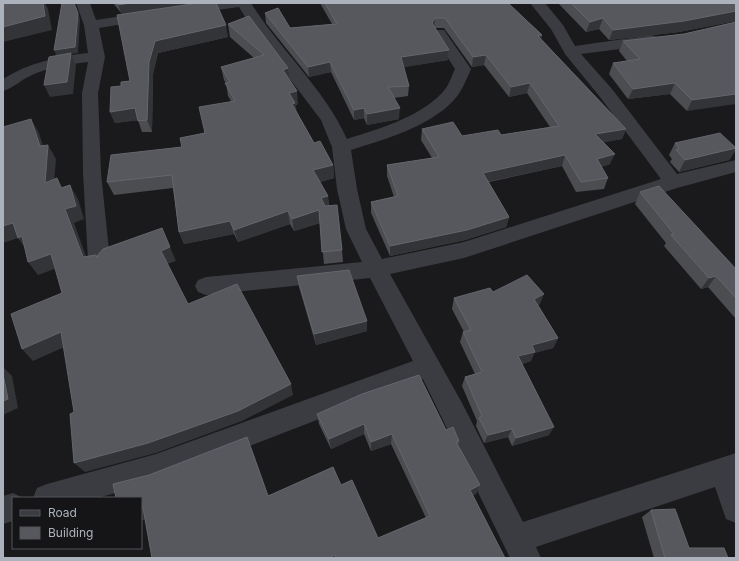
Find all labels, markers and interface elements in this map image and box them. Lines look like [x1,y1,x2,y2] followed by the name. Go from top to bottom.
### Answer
[12,497,142,549] legend
[48,505,77,520] text: Road
[48,525,93,540] text: Building

